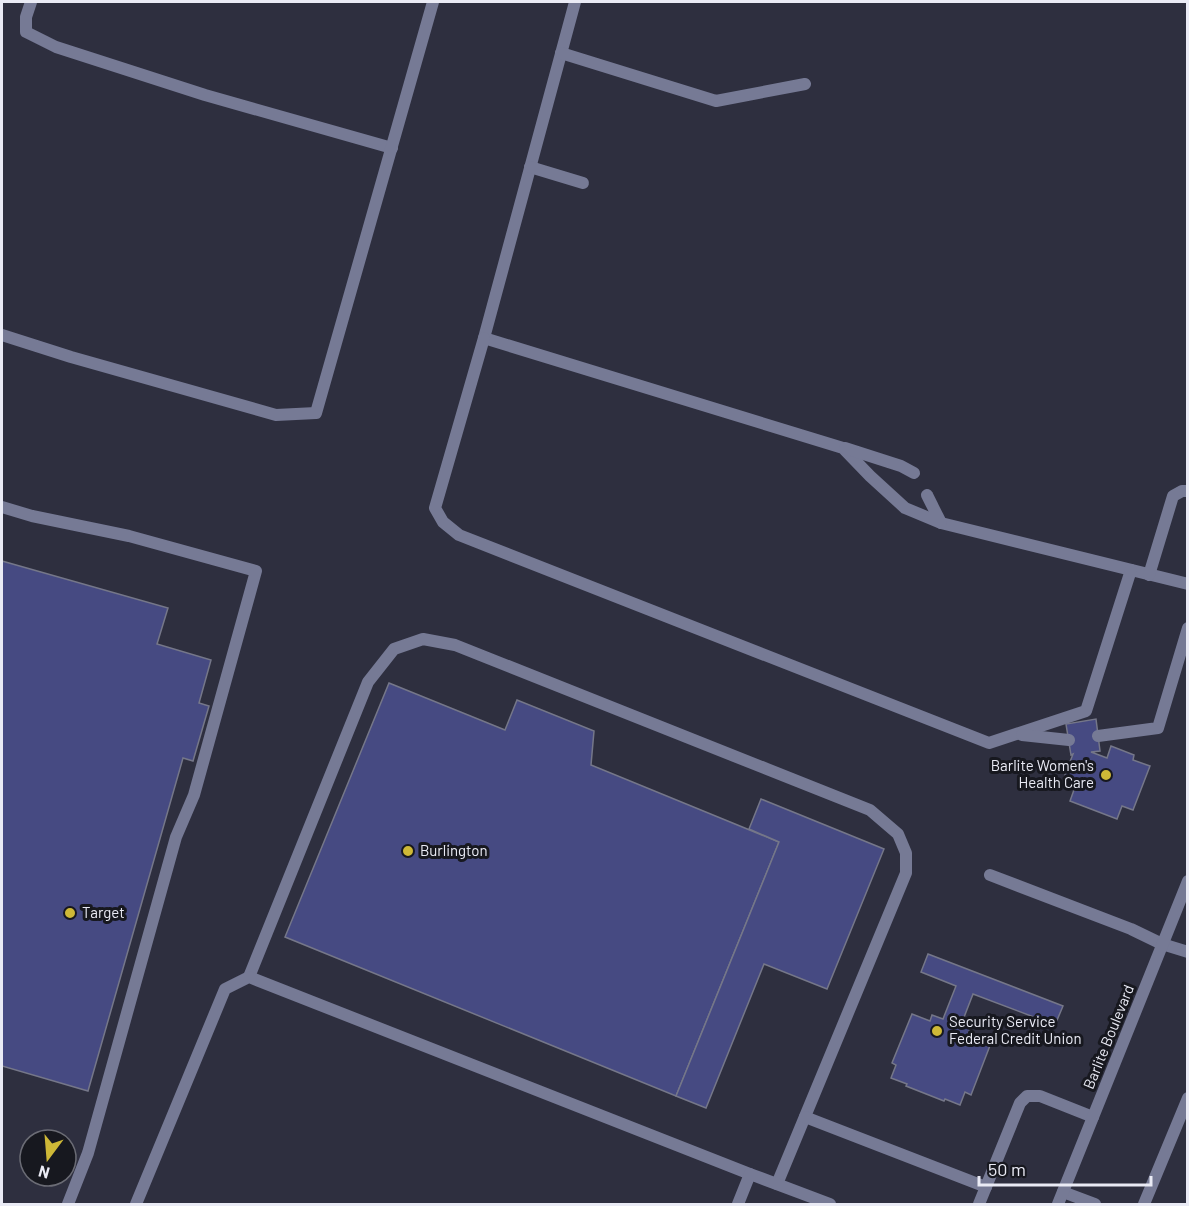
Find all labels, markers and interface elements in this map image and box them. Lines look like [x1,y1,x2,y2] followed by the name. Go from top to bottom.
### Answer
[991,756,1094,791] place label: Barlite Women's Health Care
[1099,768,1113,782] marker: Barlite Women's Health Care
[420,841,488,859] place label: Burlington
[401,844,415,858] marker: Burlington
[82,903,125,921] place label: Target
[63,906,77,920] marker: Target
[1079,982,1137,1091] street label: Barlite Boulevard
[949,1012,1082,1047] place label: Security Service Federal Credit Union
[930,1024,944,1038] marker: Security Service Federal Credit Union
[18,1128,78,1188] north arrow
[979,1149,1152,1187] scale bar
[988,1158,1026,1180] text: 50 m
[36,1162,51,1183] text: N

